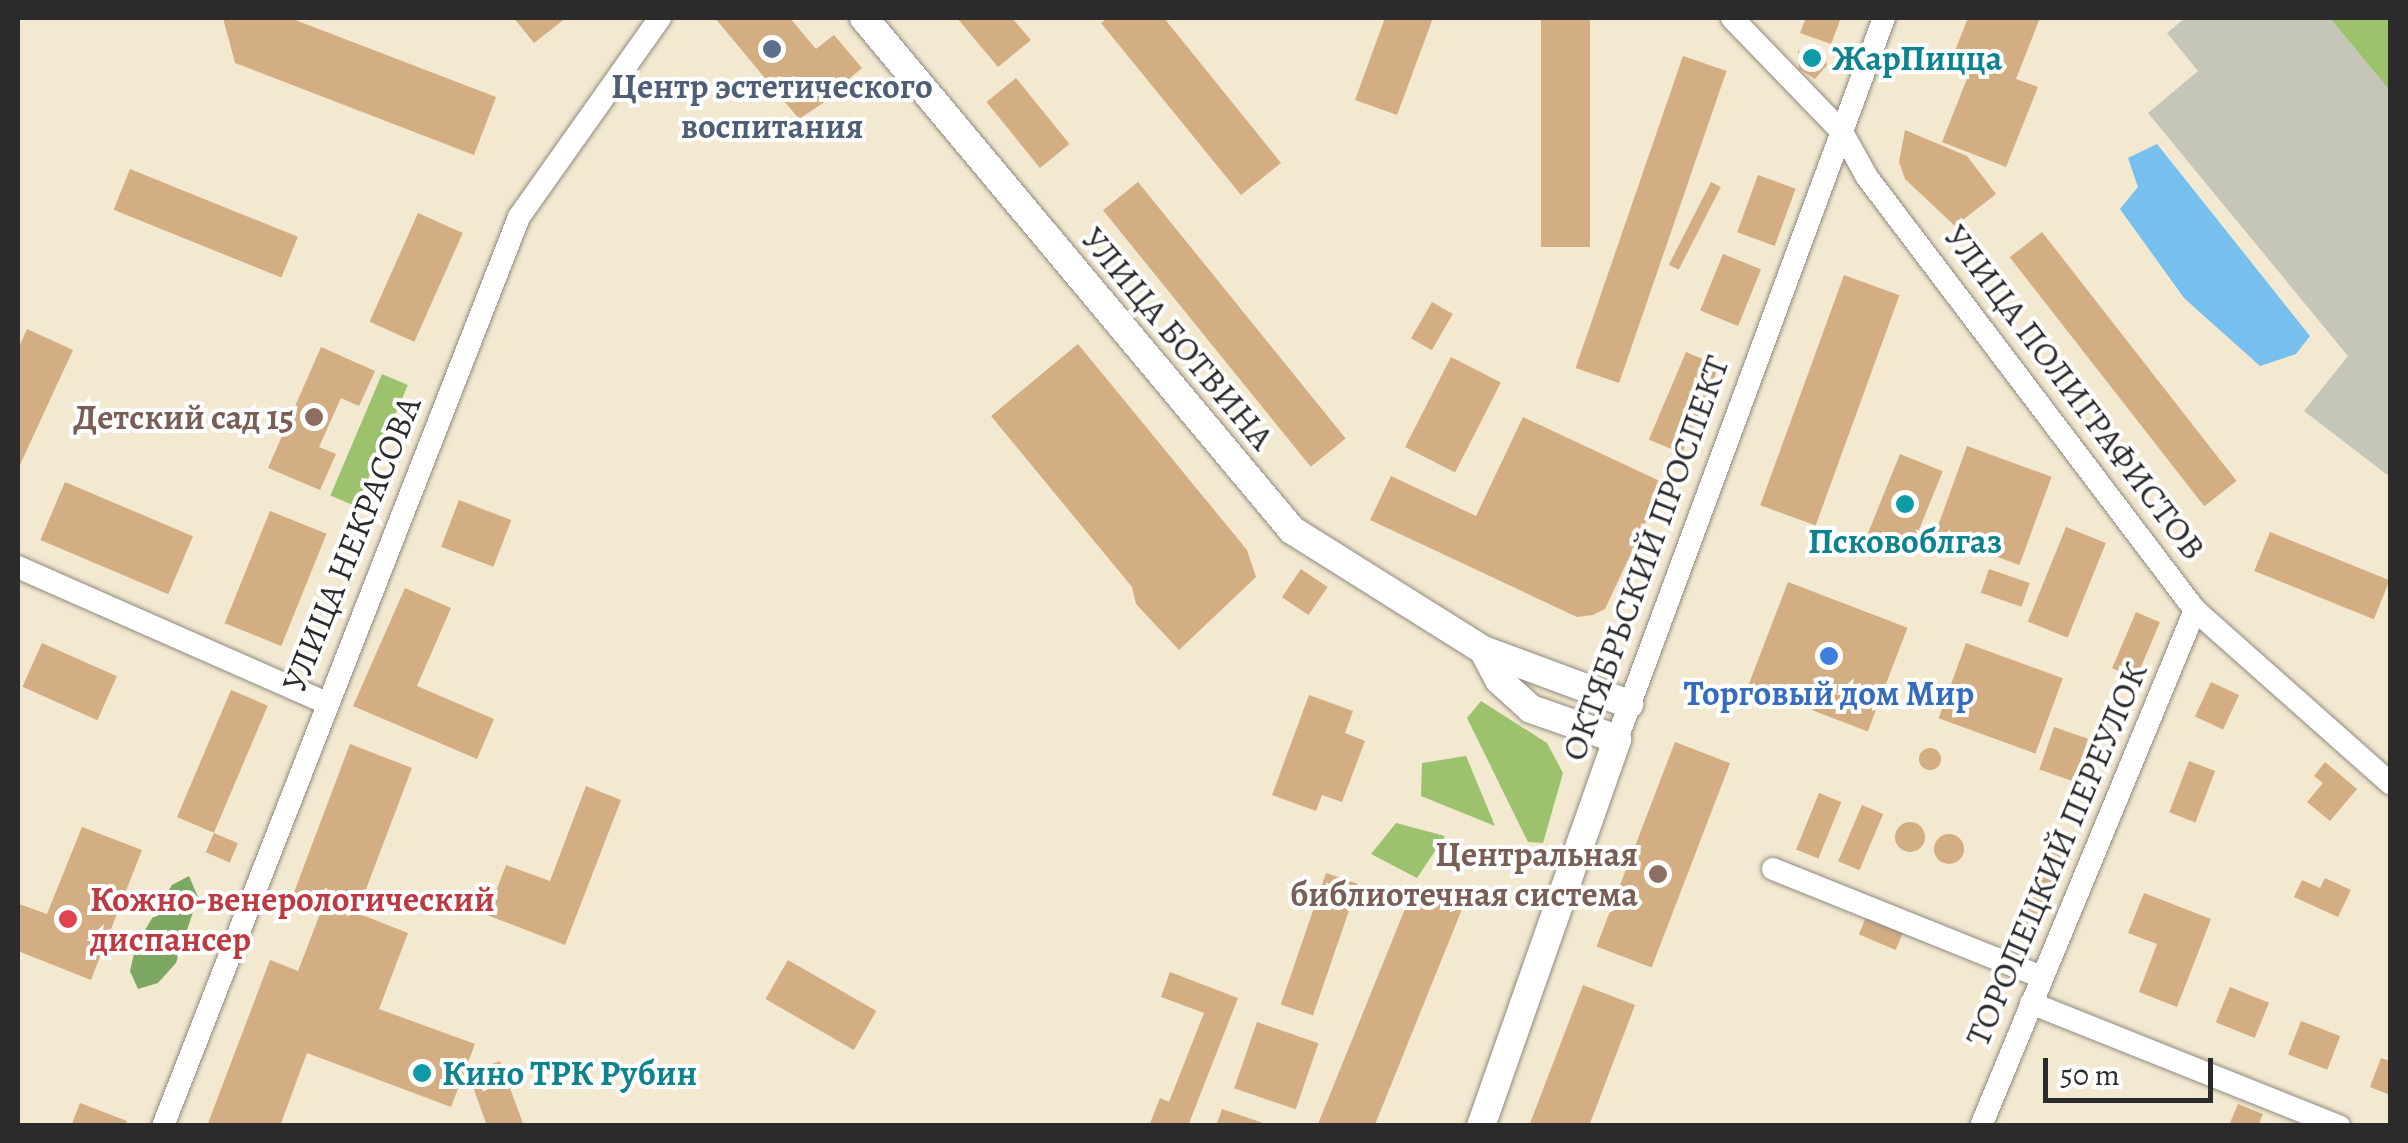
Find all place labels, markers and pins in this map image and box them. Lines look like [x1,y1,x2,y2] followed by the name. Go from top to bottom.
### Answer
[1832,37,2002,79] place label: ЖарПицца
[761,38,783,60] marker: Центр эстетического воспитания
[1801,47,1823,69] marker: ЖарПицца
[611,65,933,147] place label: Центр эстетического воспитания
[73,396,294,438] place label: Детский сад 15
[303,406,325,428] marker: Детский сад 15
[1894,493,1916,515] marker: Псковоблгаз
[1808,520,2002,562] place label: Псковоблгаз
[1818,645,1840,667] marker: Торговый дом Мир
[1684,672,1974,714] place label: Торговый дом Мир
[1290,833,1638,915] place label: Центральная библиотечная система
[1647,863,1669,885] marker: Центральная библиотечная система
[90,878,495,960] place label: Кожно-венерологический диспансер
[55,906,81,932] marker: Кожно-венерологический диспансер
[442,1052,697,1094] place label: Кино ТРК Рубин
[411,1062,433,1084] marker: Кино ТРК Рубин

